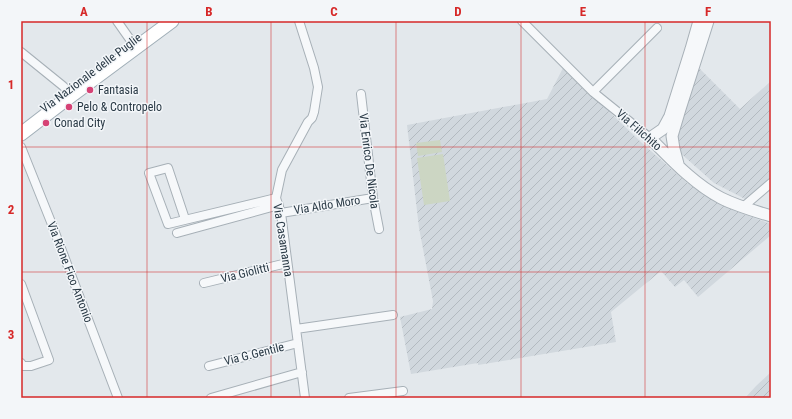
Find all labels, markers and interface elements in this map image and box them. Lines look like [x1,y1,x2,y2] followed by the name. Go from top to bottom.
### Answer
[80,4,88,19] text: A
[205,4,213,19] text: B
[330,4,338,19] text: C
[454,4,462,19] text: D
[580,4,587,19] text: E
[705,4,711,19] text: F
[38,30,145,116] street label: Via Nazionale delle Puglie
[8,77,14,92] text: 1
[98,83,139,97] place label: Fantasia
[85,85,95,95] marker: Fantasia
[77,100,162,114] place label: Pelo & Contropelo
[64,102,74,112] marker: Pelo & Contropelo
[613,106,665,154] street label: Via Filichito
[356,113,382,210] street label: Via Enrico De Nicola
[54,116,105,130] place label: Conad City
[41,118,51,128] marker: Conad City
[293,193,361,217] street label: Via Aldo Moro
[8,202,15,217] text: 2
[270,202,296,278] street label: Via Casamanna
[44,220,96,324] street label: Via Rione Fico Antonio
[219,260,271,286] street label: Via Giolitti
[8,327,14,342] text: 3
[222,340,286,368] street label: Via G.Gentile

